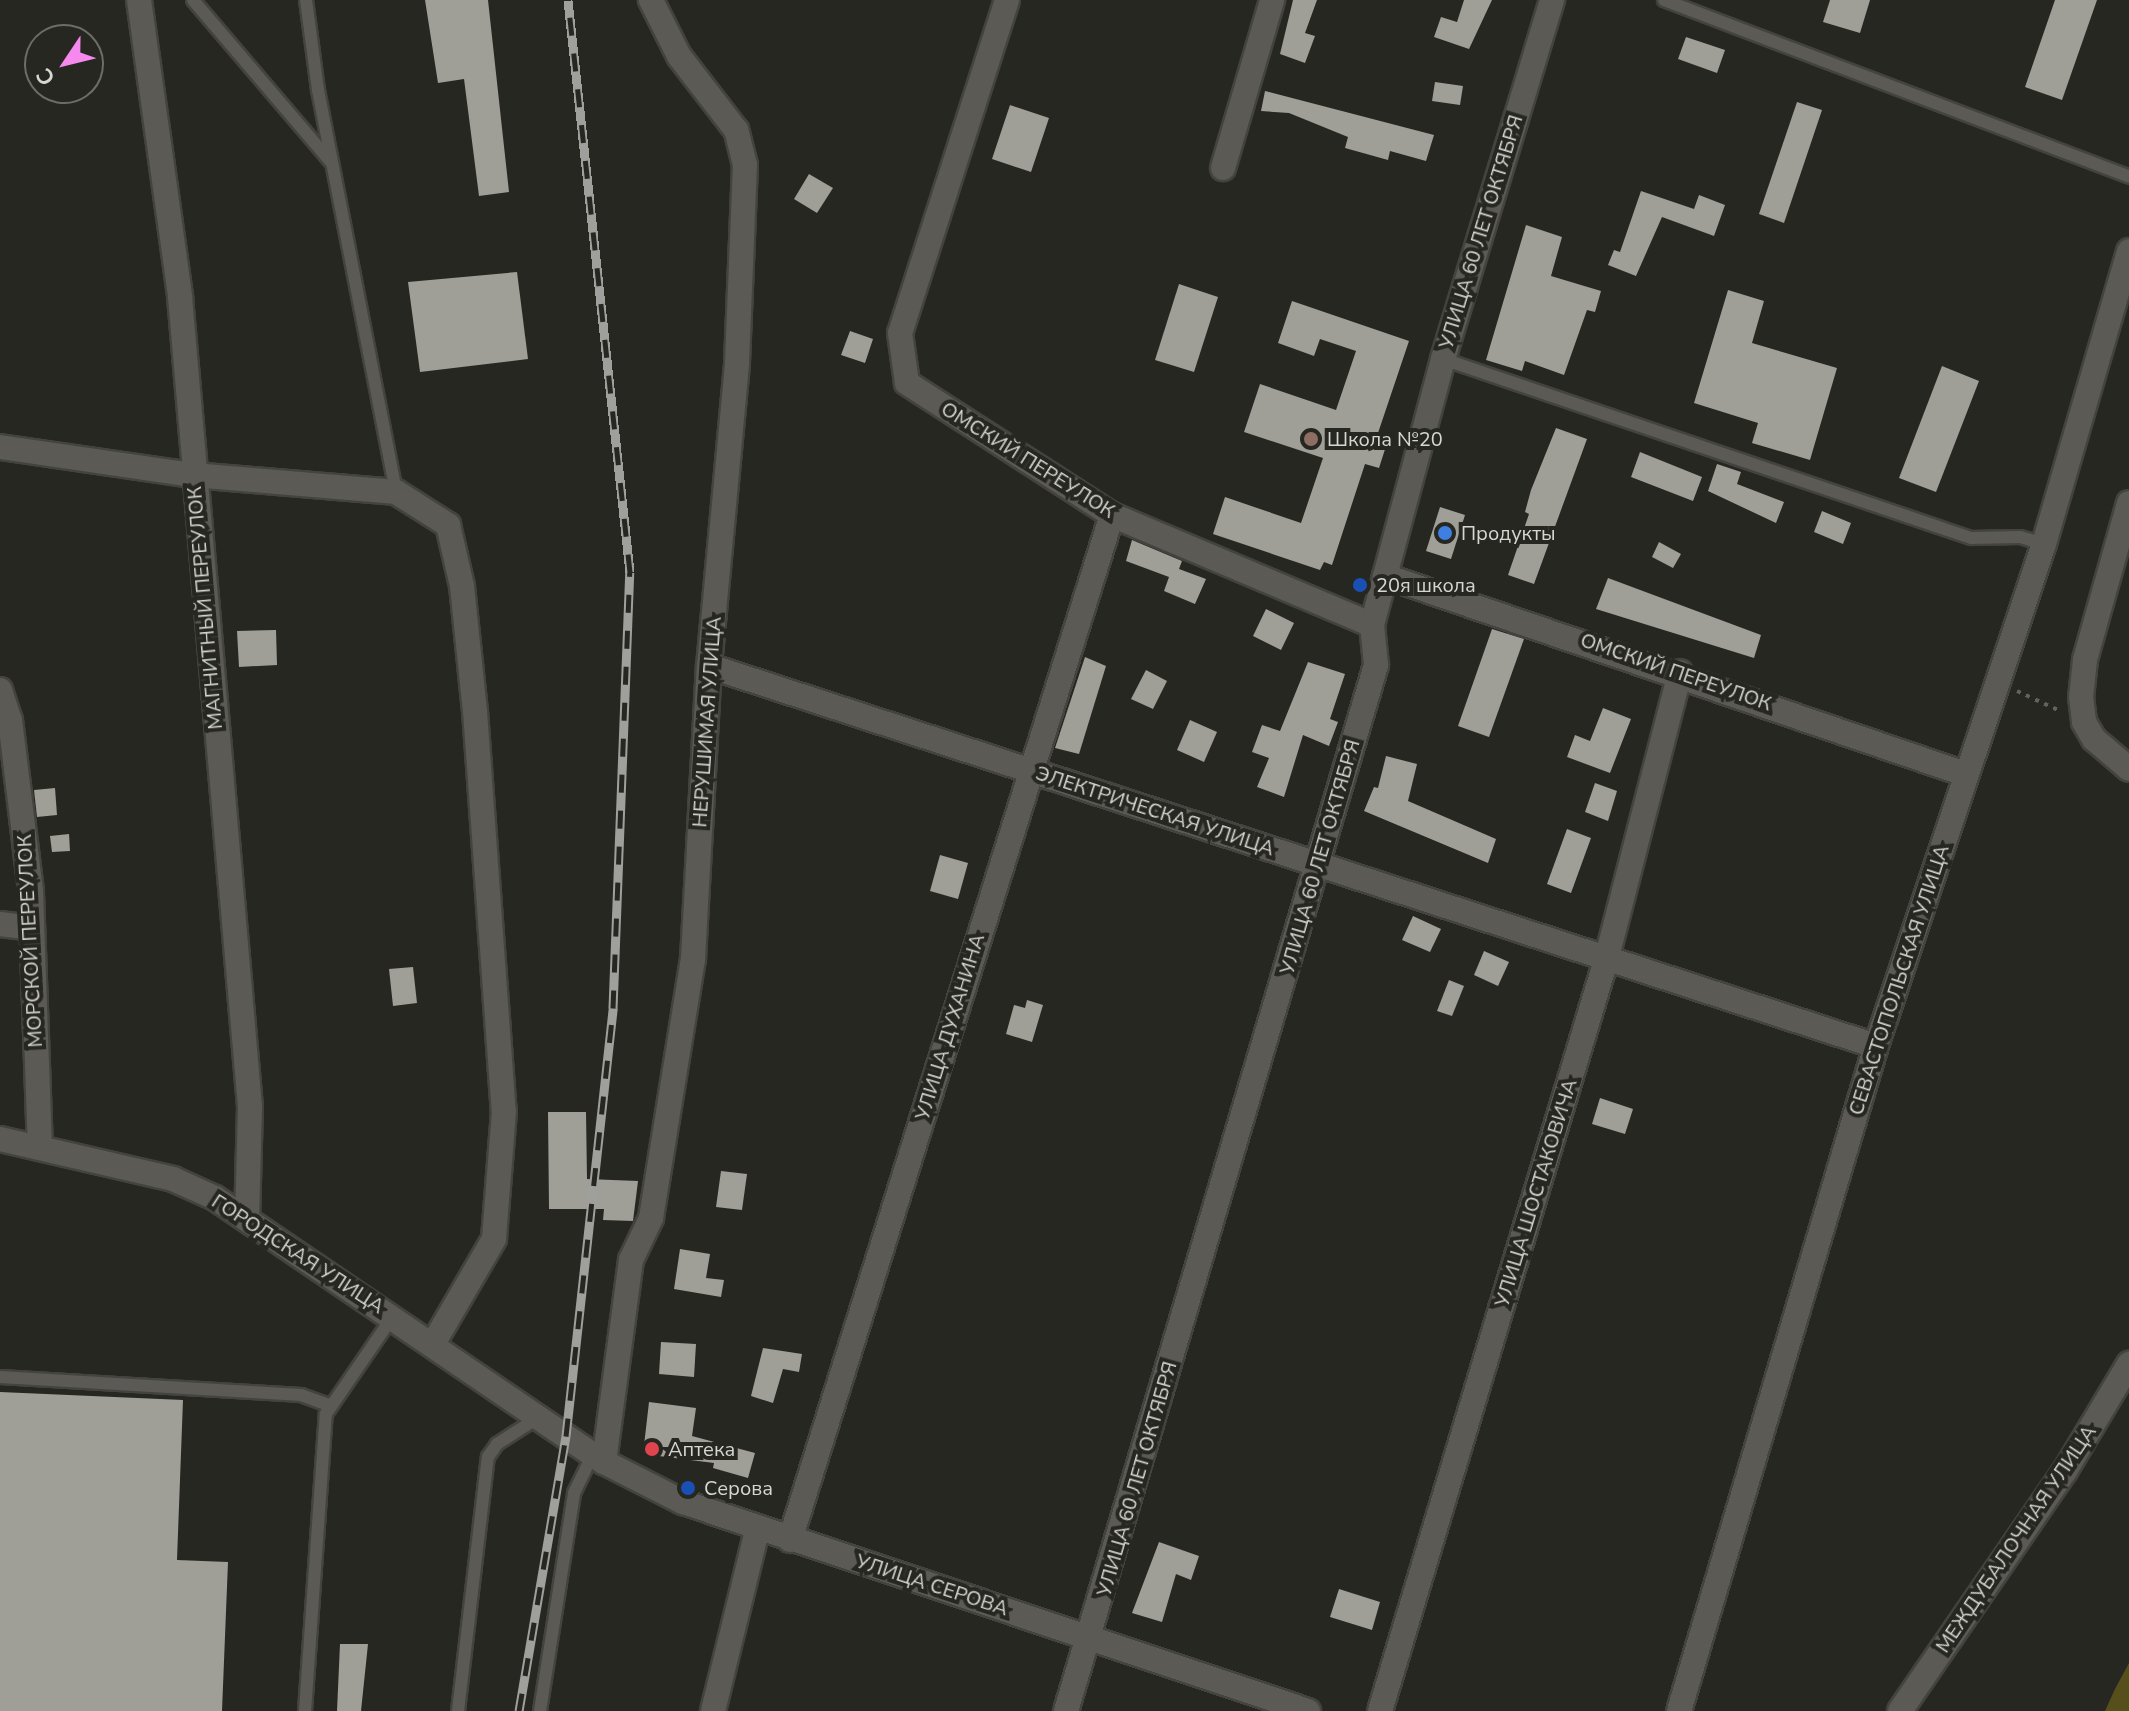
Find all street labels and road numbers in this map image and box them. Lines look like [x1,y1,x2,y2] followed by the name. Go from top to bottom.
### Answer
[1434,112,1528,352] street label: УЛИЦА 60 ЛЕТ ОКТЯБРЯ
[937,397,1119,523] street label: ОМСКИЙ ПЕРЕУЛОК
[182,486,228,730] street label: МАГНИТНЫЙ ПЕРЕУЛОК
[688,616,726,828] street label: НЕРУШИМАЯ УЛИЦА
[1577,628,1775,716] street label: ОМСКИЙ ПЕРЕУЛОК
[1275,737,1365,977] street label: УЛИЦА 60 ЛЕТ ОКТЯБРЯ
[1033,761,1277,861] street label: ЭЛЕКТРИЧЕСКАЯ УЛИЦА
[12,834,48,1048] street label: МОРСКОЙ ПЕРЕУЛОК
[1844,842,1954,1118] street label: СЕВАСТОПОЛЬСКАЯ УЛИЦА
[910,931,990,1123] street label: УЛИЦА ДУХАНИНА
[1490,1076,1582,1310] street label: УЛИЦА ШОСТАКОВИЧА
[207,1189,389,1319] street label: ГОРОДСКАЯ УЛИЦА
[1092,1359,1182,1599] street label: УЛИЦА 60 ЛЕТ ОКТЯБРЯ
[1931,1421,2101,1657] street label: МЕЖДУБАЛОЧНАЯ УЛИЦА
[853,1549,1011,1621] street label: УЛИЦА СЕРОВА

